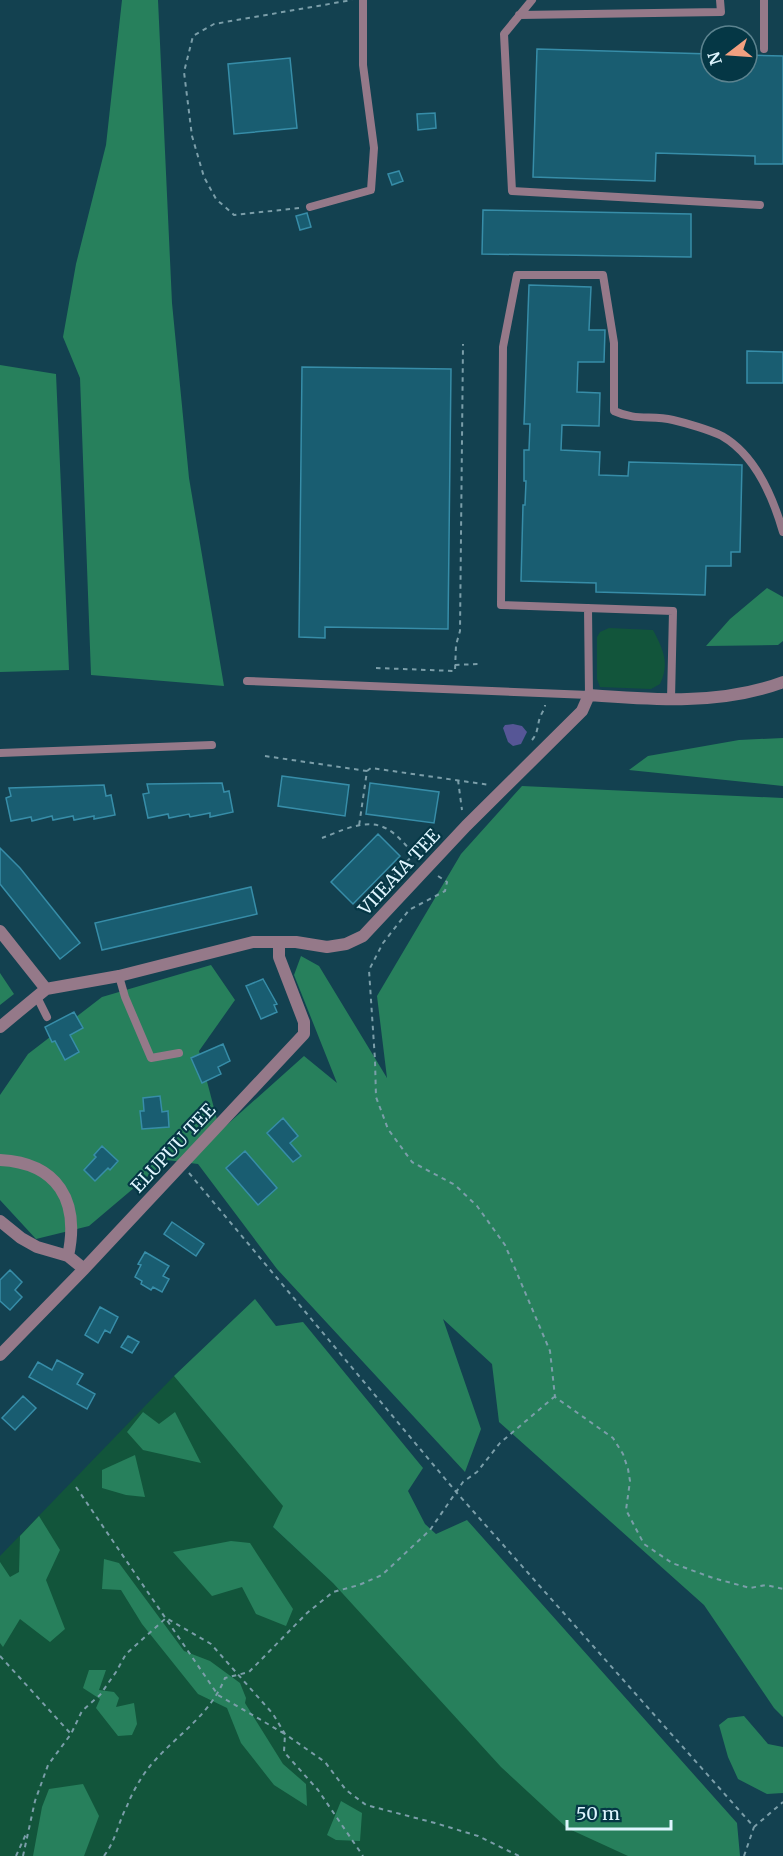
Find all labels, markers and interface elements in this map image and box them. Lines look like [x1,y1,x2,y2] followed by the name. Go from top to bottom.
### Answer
[699,24,759,84] north arrow
[703,49,726,67] text: N
[353,824,445,921] street label: VIIEAIA TEE
[126,1098,221,1197] street label: ELUPUU TEE
[567,1793,670,1831] scale bar
[576,1802,620,1825] text: 50 m

